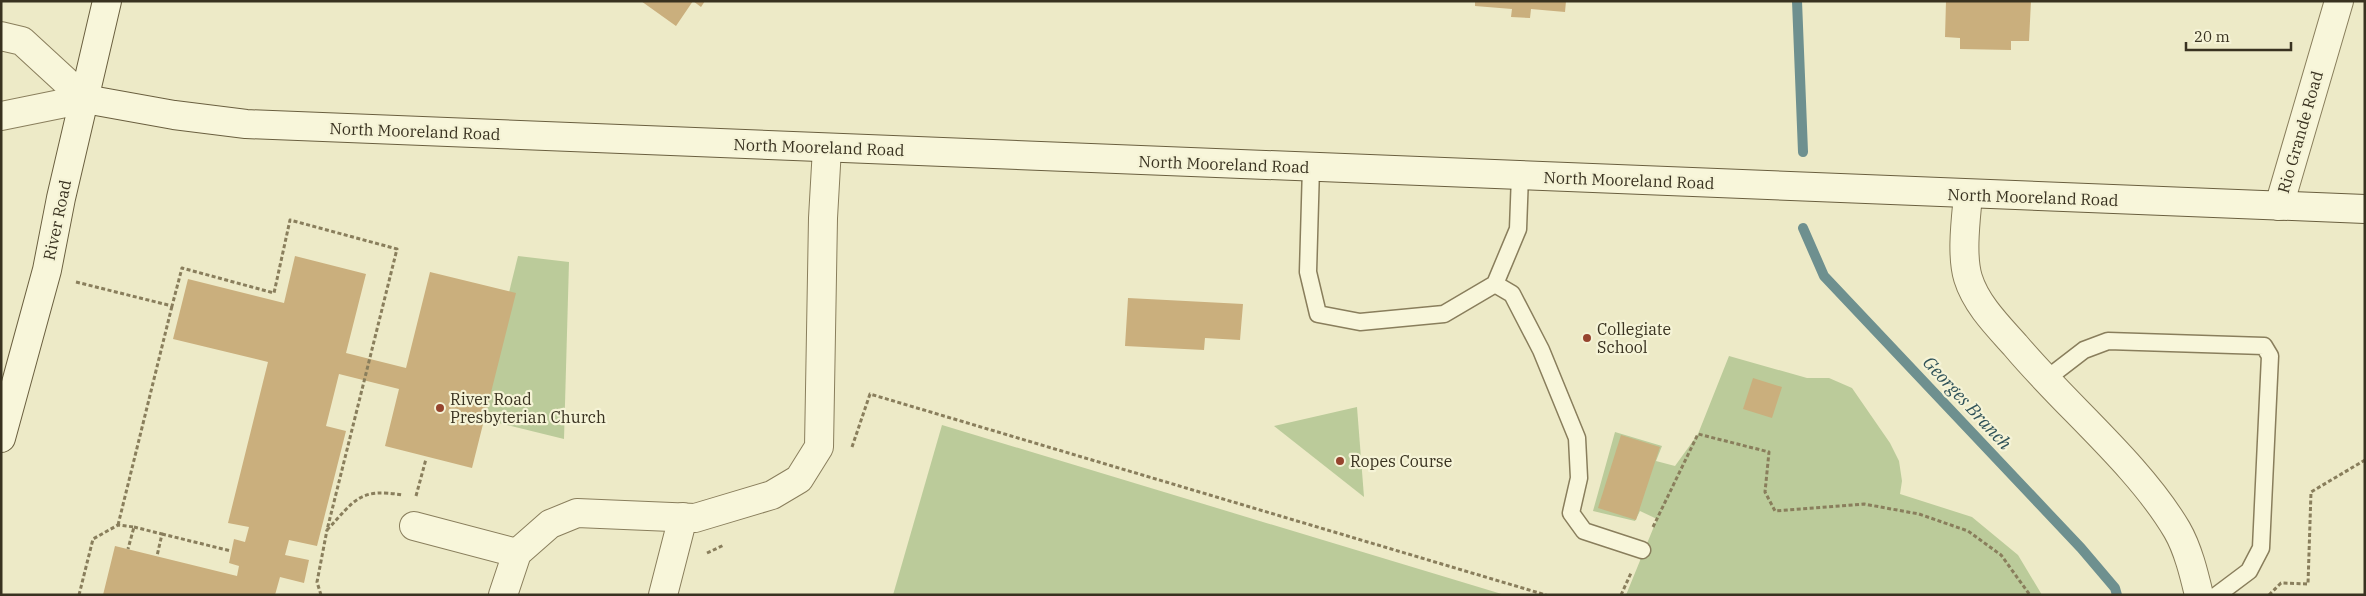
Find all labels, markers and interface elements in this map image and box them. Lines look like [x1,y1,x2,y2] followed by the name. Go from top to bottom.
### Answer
[2186,20,2291,52] scale bar
[2194,27,2230,46] text: 20 m
[2273,68,2327,195] street label: Rio Grande Road
[329,118,501,144] street label: North Mooreland Road
[733,134,905,160] street label: North Mooreland Road
[1138,151,1310,177] street label: North Mooreland Road
[1543,167,1715,193] street label: North Mooreland Road
[39,178,75,262] street label: River Road
[1947,184,2119,210] street label: North Mooreland Road
[1597,319,1671,357] place label: Collegiate School
[1581,332,1593,344] marker: Collegiate School
[1918,351,2017,454] water label: Georges Branch
[450,389,606,427] place label: River Road Presbyterian Church
[434,402,446,414] marker: River Road Presbyterian Church
[1350,451,1452,471] place label: Ropes Course
[1334,455,1346,467] marker: Ropes Course

